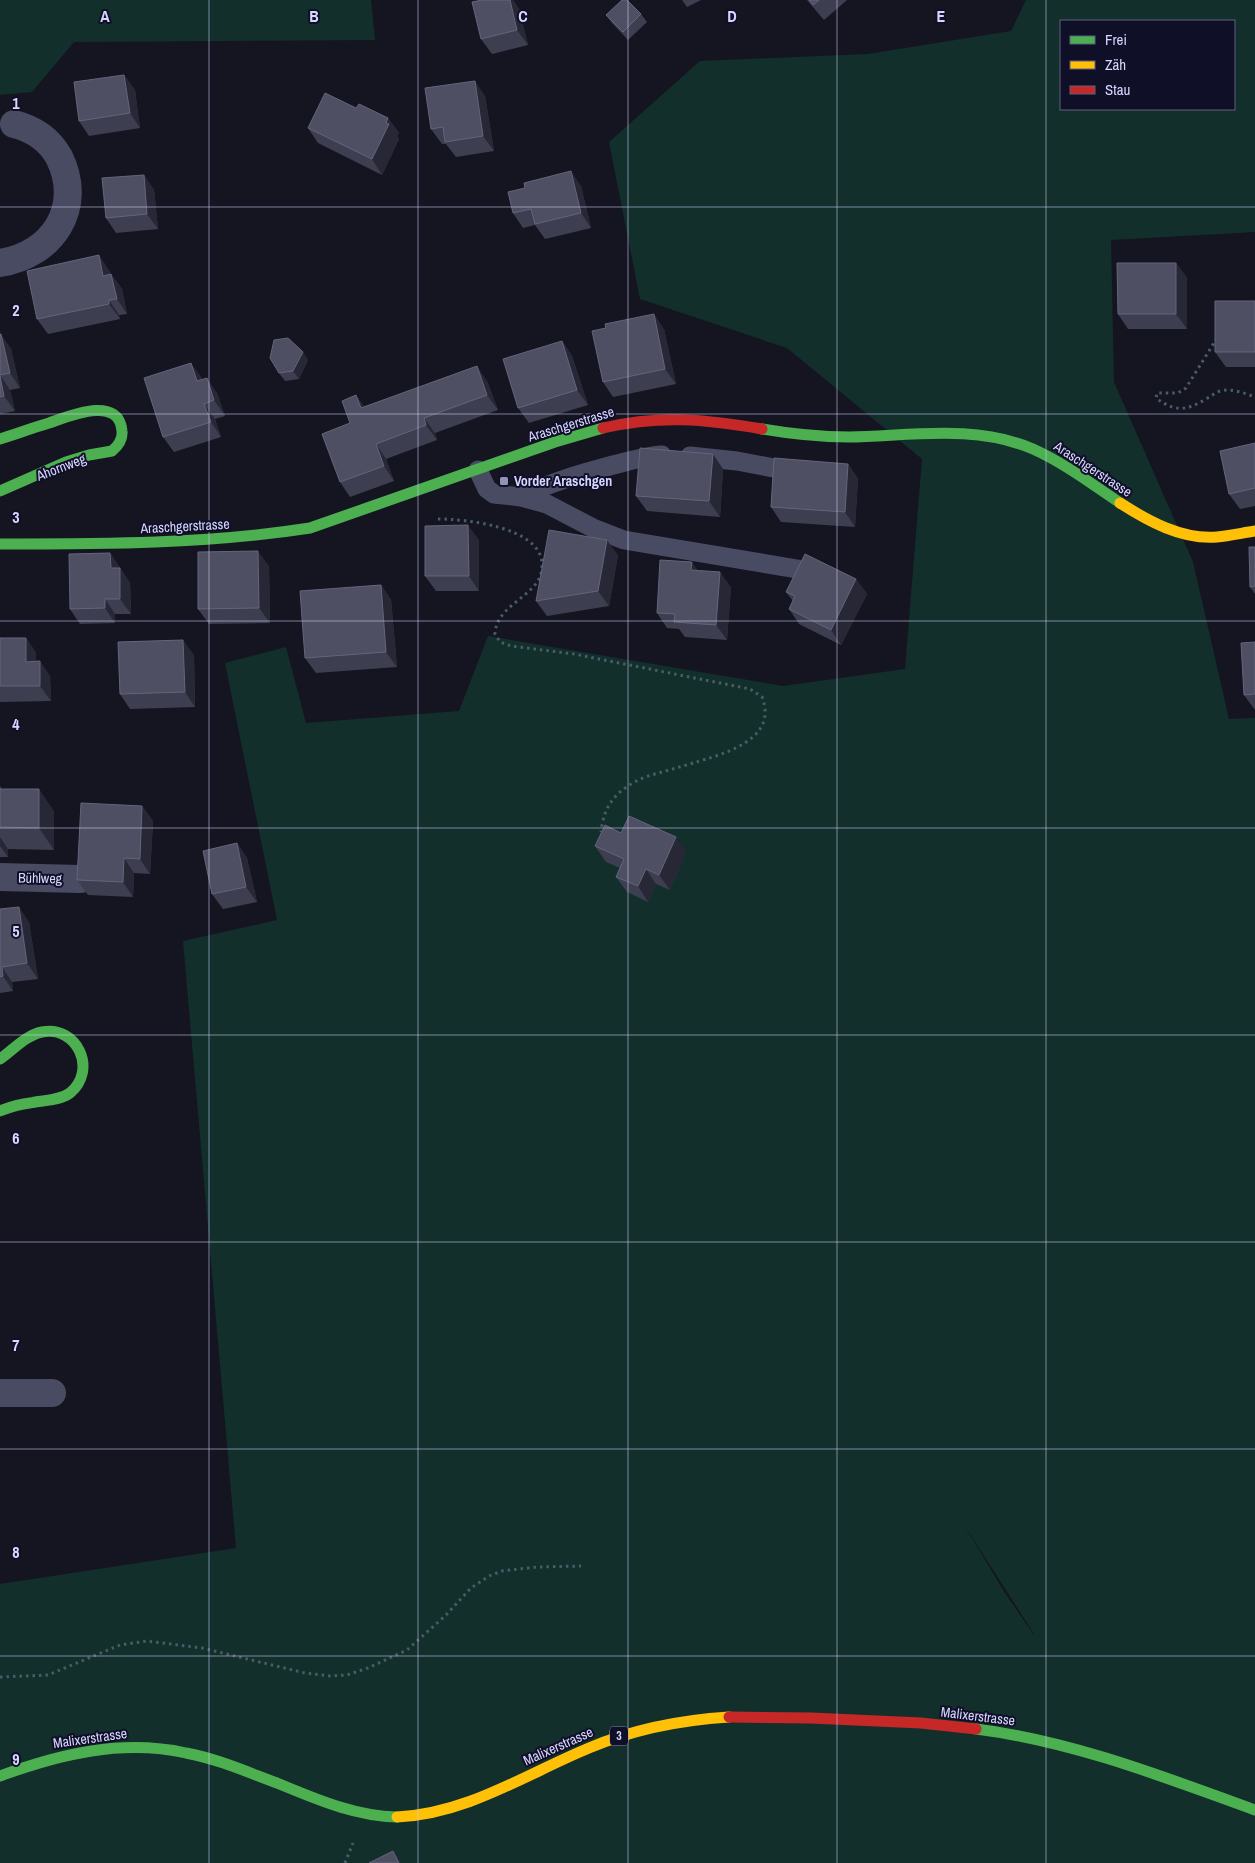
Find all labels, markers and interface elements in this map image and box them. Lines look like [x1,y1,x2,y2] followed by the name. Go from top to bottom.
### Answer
[100,5,110,27] text: A
[309,5,319,27] text: B
[518,5,528,27] text: C
[727,5,737,27] text: D
[937,5,946,27] text: E
[1060,20,1235,110] legend
[1105,29,1127,50] text: Frei
[1105,54,1126,75] text: Zäh
[1105,79,1130,100] text: Stau
[12,92,20,114] text: 1
[12,299,20,321] text: 2
[525,402,616,446] street label: Araschgerstrasse
[1050,437,1135,501] street label: Araschgerstrasse
[33,449,89,485] street label: Ahornweg
[514,472,612,490] place label: Vorder Araschgen
[498,475,510,487] marker: Vorder Araschgen
[12,506,20,528] text: 3
[139,515,230,537] street label: Araschgerstrasse
[12,713,20,735] text: 4
[18,869,63,887] street label: Bühlweg
[12,920,20,942] text: 5
[12,1127,20,1149] text: 6
[12,1334,20,1356] text: 7
[12,1541,20,1563] text: 8
[940,1703,1016,1729] street label: Malixerstrasse
[520,1723,596,1769] street label: Malixerstrasse
[52,1724,128,1752] street label: Malixerstrasse
[610,1726,628,1745] road number: 3
[12,1748,20,1770] text: 9

